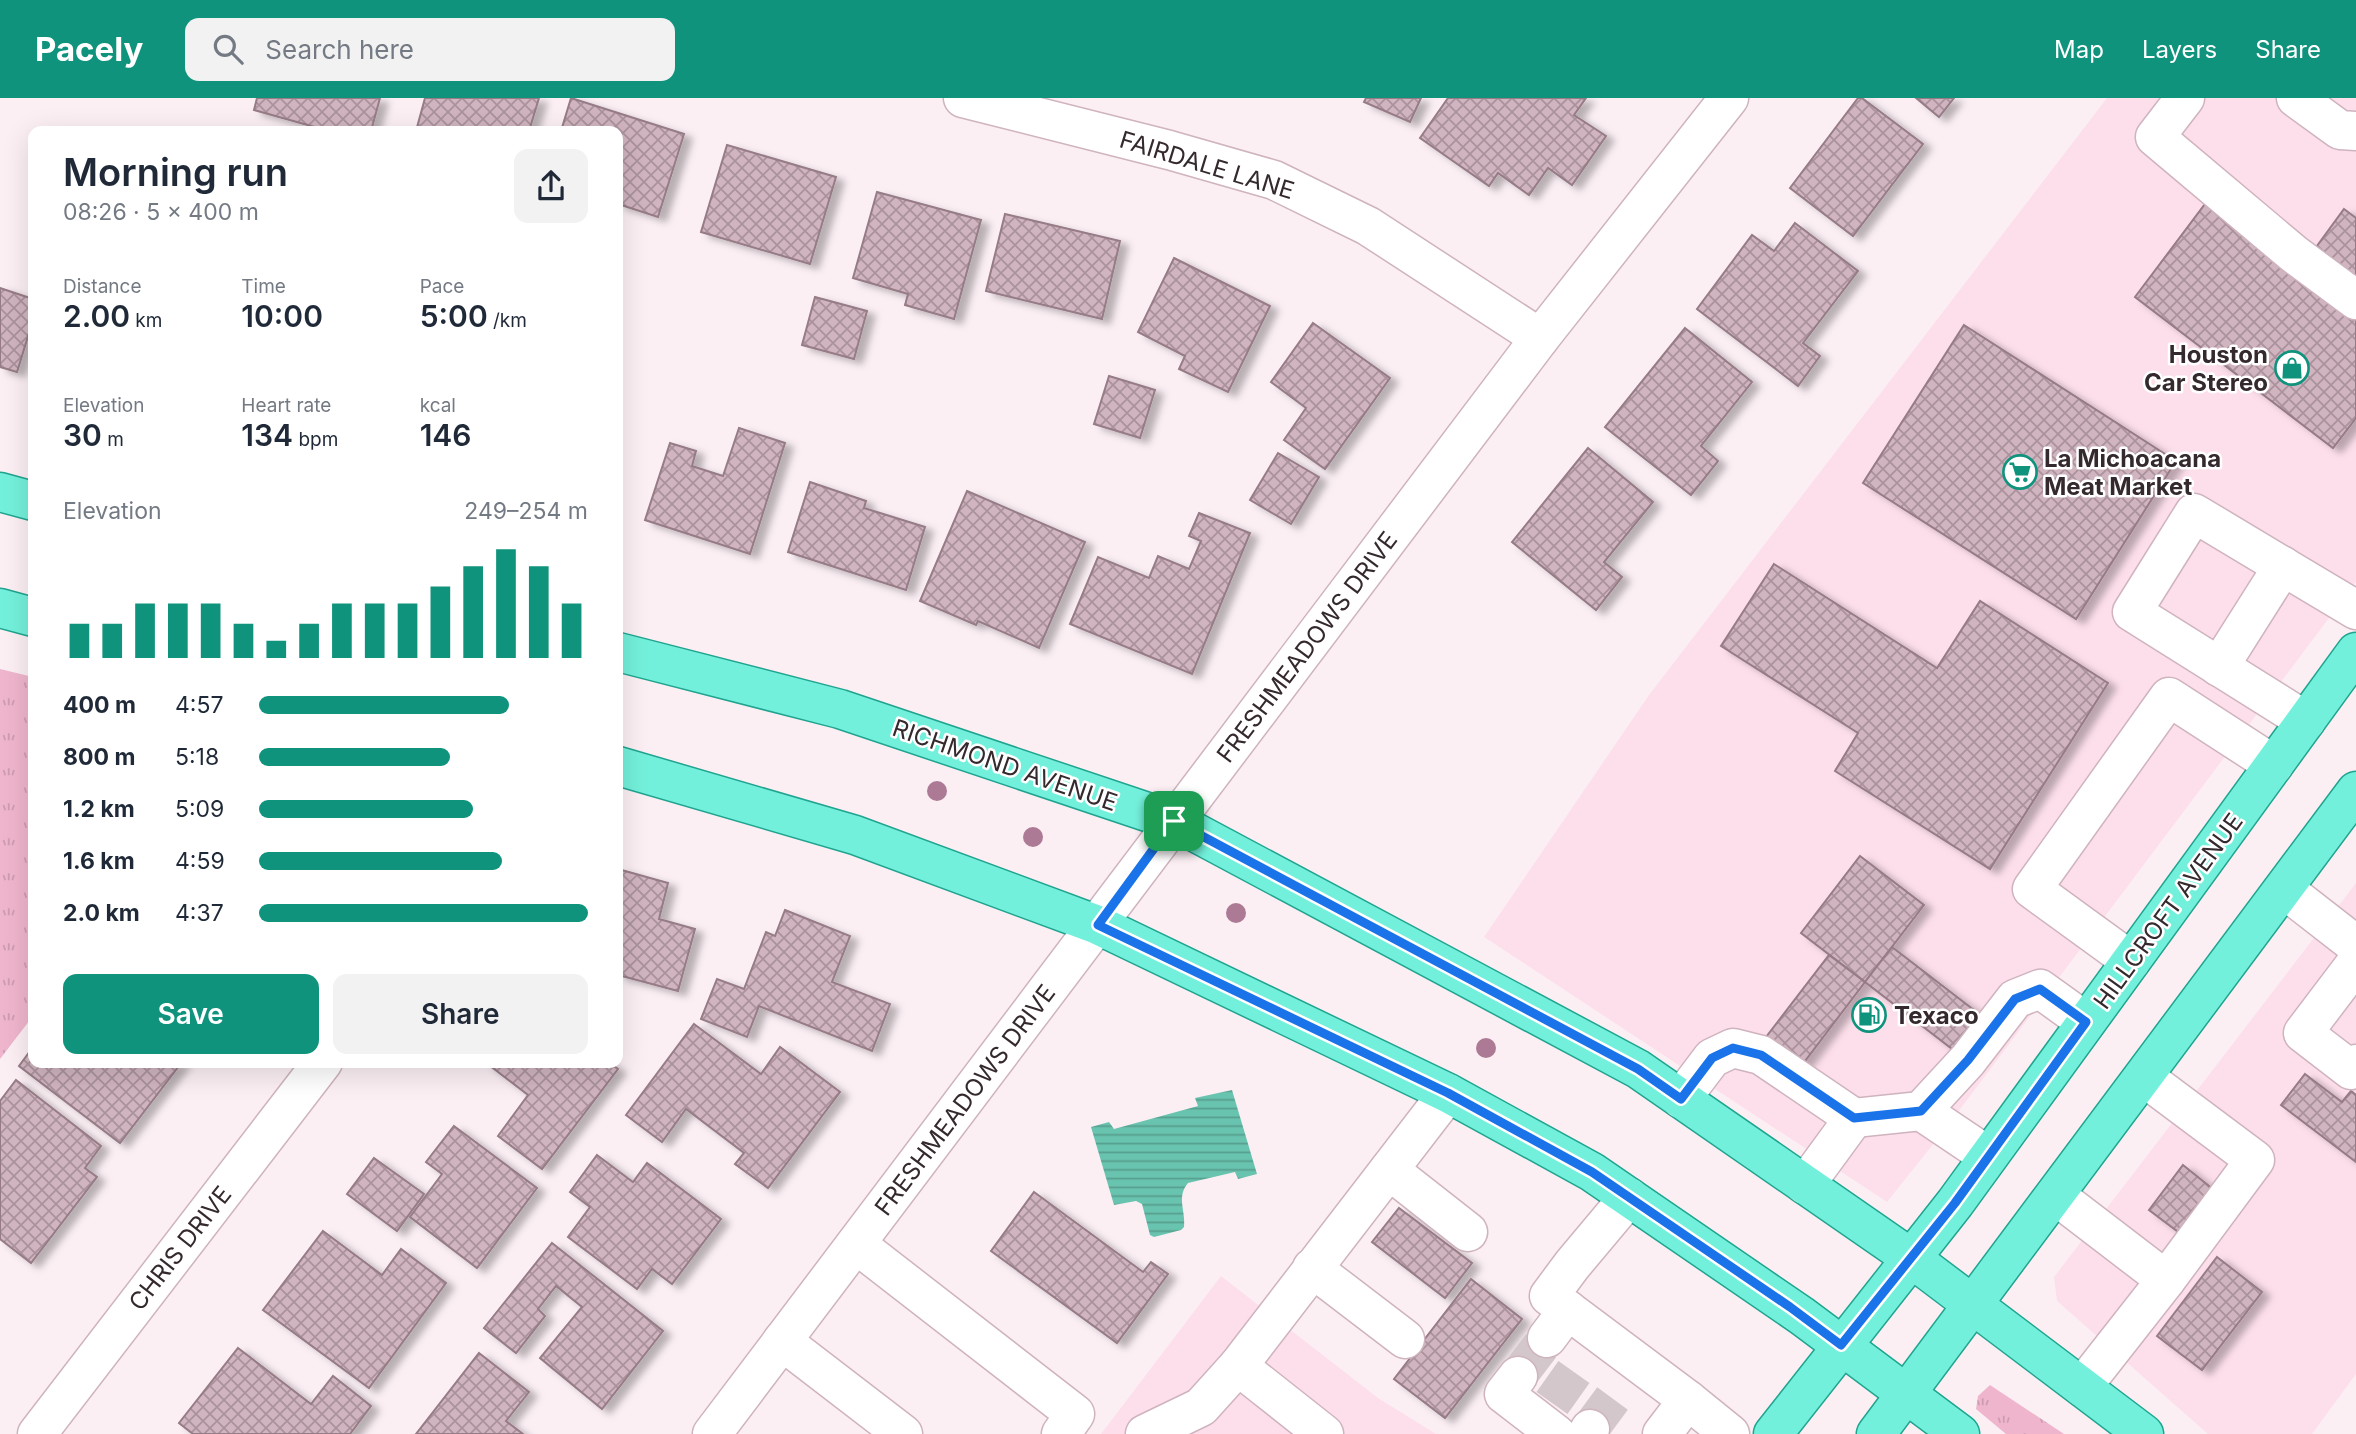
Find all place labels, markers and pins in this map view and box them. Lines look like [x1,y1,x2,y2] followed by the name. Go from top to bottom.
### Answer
[2144,340,2268,397] place label: Houston Car Stereo
[2273,349,2311,387] shop icon: Houston Car Stereo
[2044,444,2221,501] place label: La Michoacana Meat Market
[2001,453,2039,491] supermarket icon: La Michoacana Meat Market
[1144,791,1204,851] pin
[1850,996,1888,1034] fuel station icon: Texaco
[1894,1001,1979,1030] place label: Texaco

